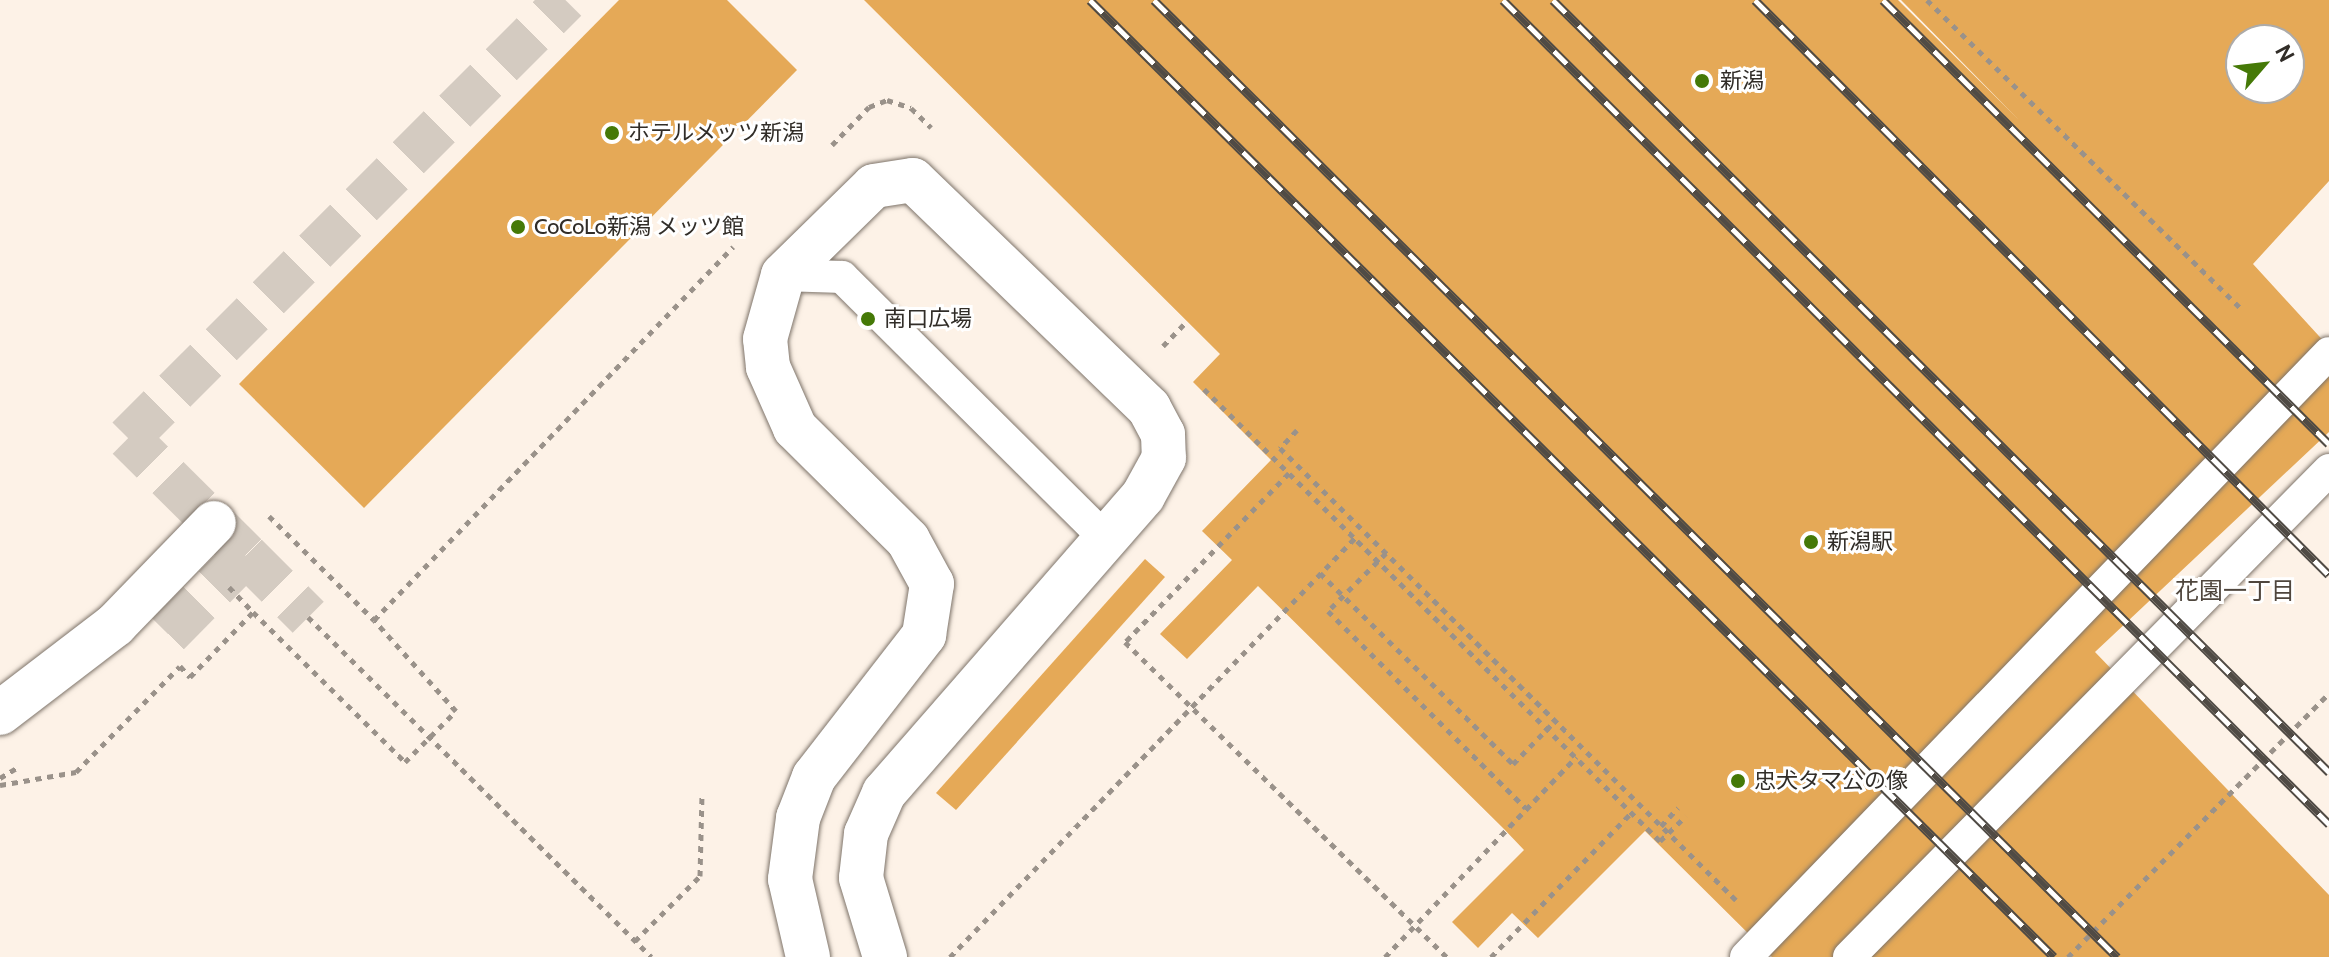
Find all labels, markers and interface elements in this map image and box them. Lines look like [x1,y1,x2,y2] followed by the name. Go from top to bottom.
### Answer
[2225,24,2305,104] north arrow
[2269,40,2300,67] text: N
[1720,68,1764,94] place label: 新潟
[1691,70,1713,92] marker: 新潟
[628,120,804,146] place label: ホテルメッツ新潟
[603,124,621,142] marker: ホテルメッツ新潟
[534,214,744,240] place label: CoCoLo新潟 メッツ館
[509,218,527,236] marker: CoCoLo新潟 メッツ館
[884,306,972,332] place label: 南口広場
[859,310,877,328] marker: 南口広場
[1827,529,1893,555] place label: 新潟駅
[1802,533,1820,551] marker: 新潟駅
[2175,577,2295,605] district label: 花園一丁目
[1754,768,1908,794] place label: 忠犬タマ公の像
[1729,772,1747,790] marker: 忠犬タマ公の像

